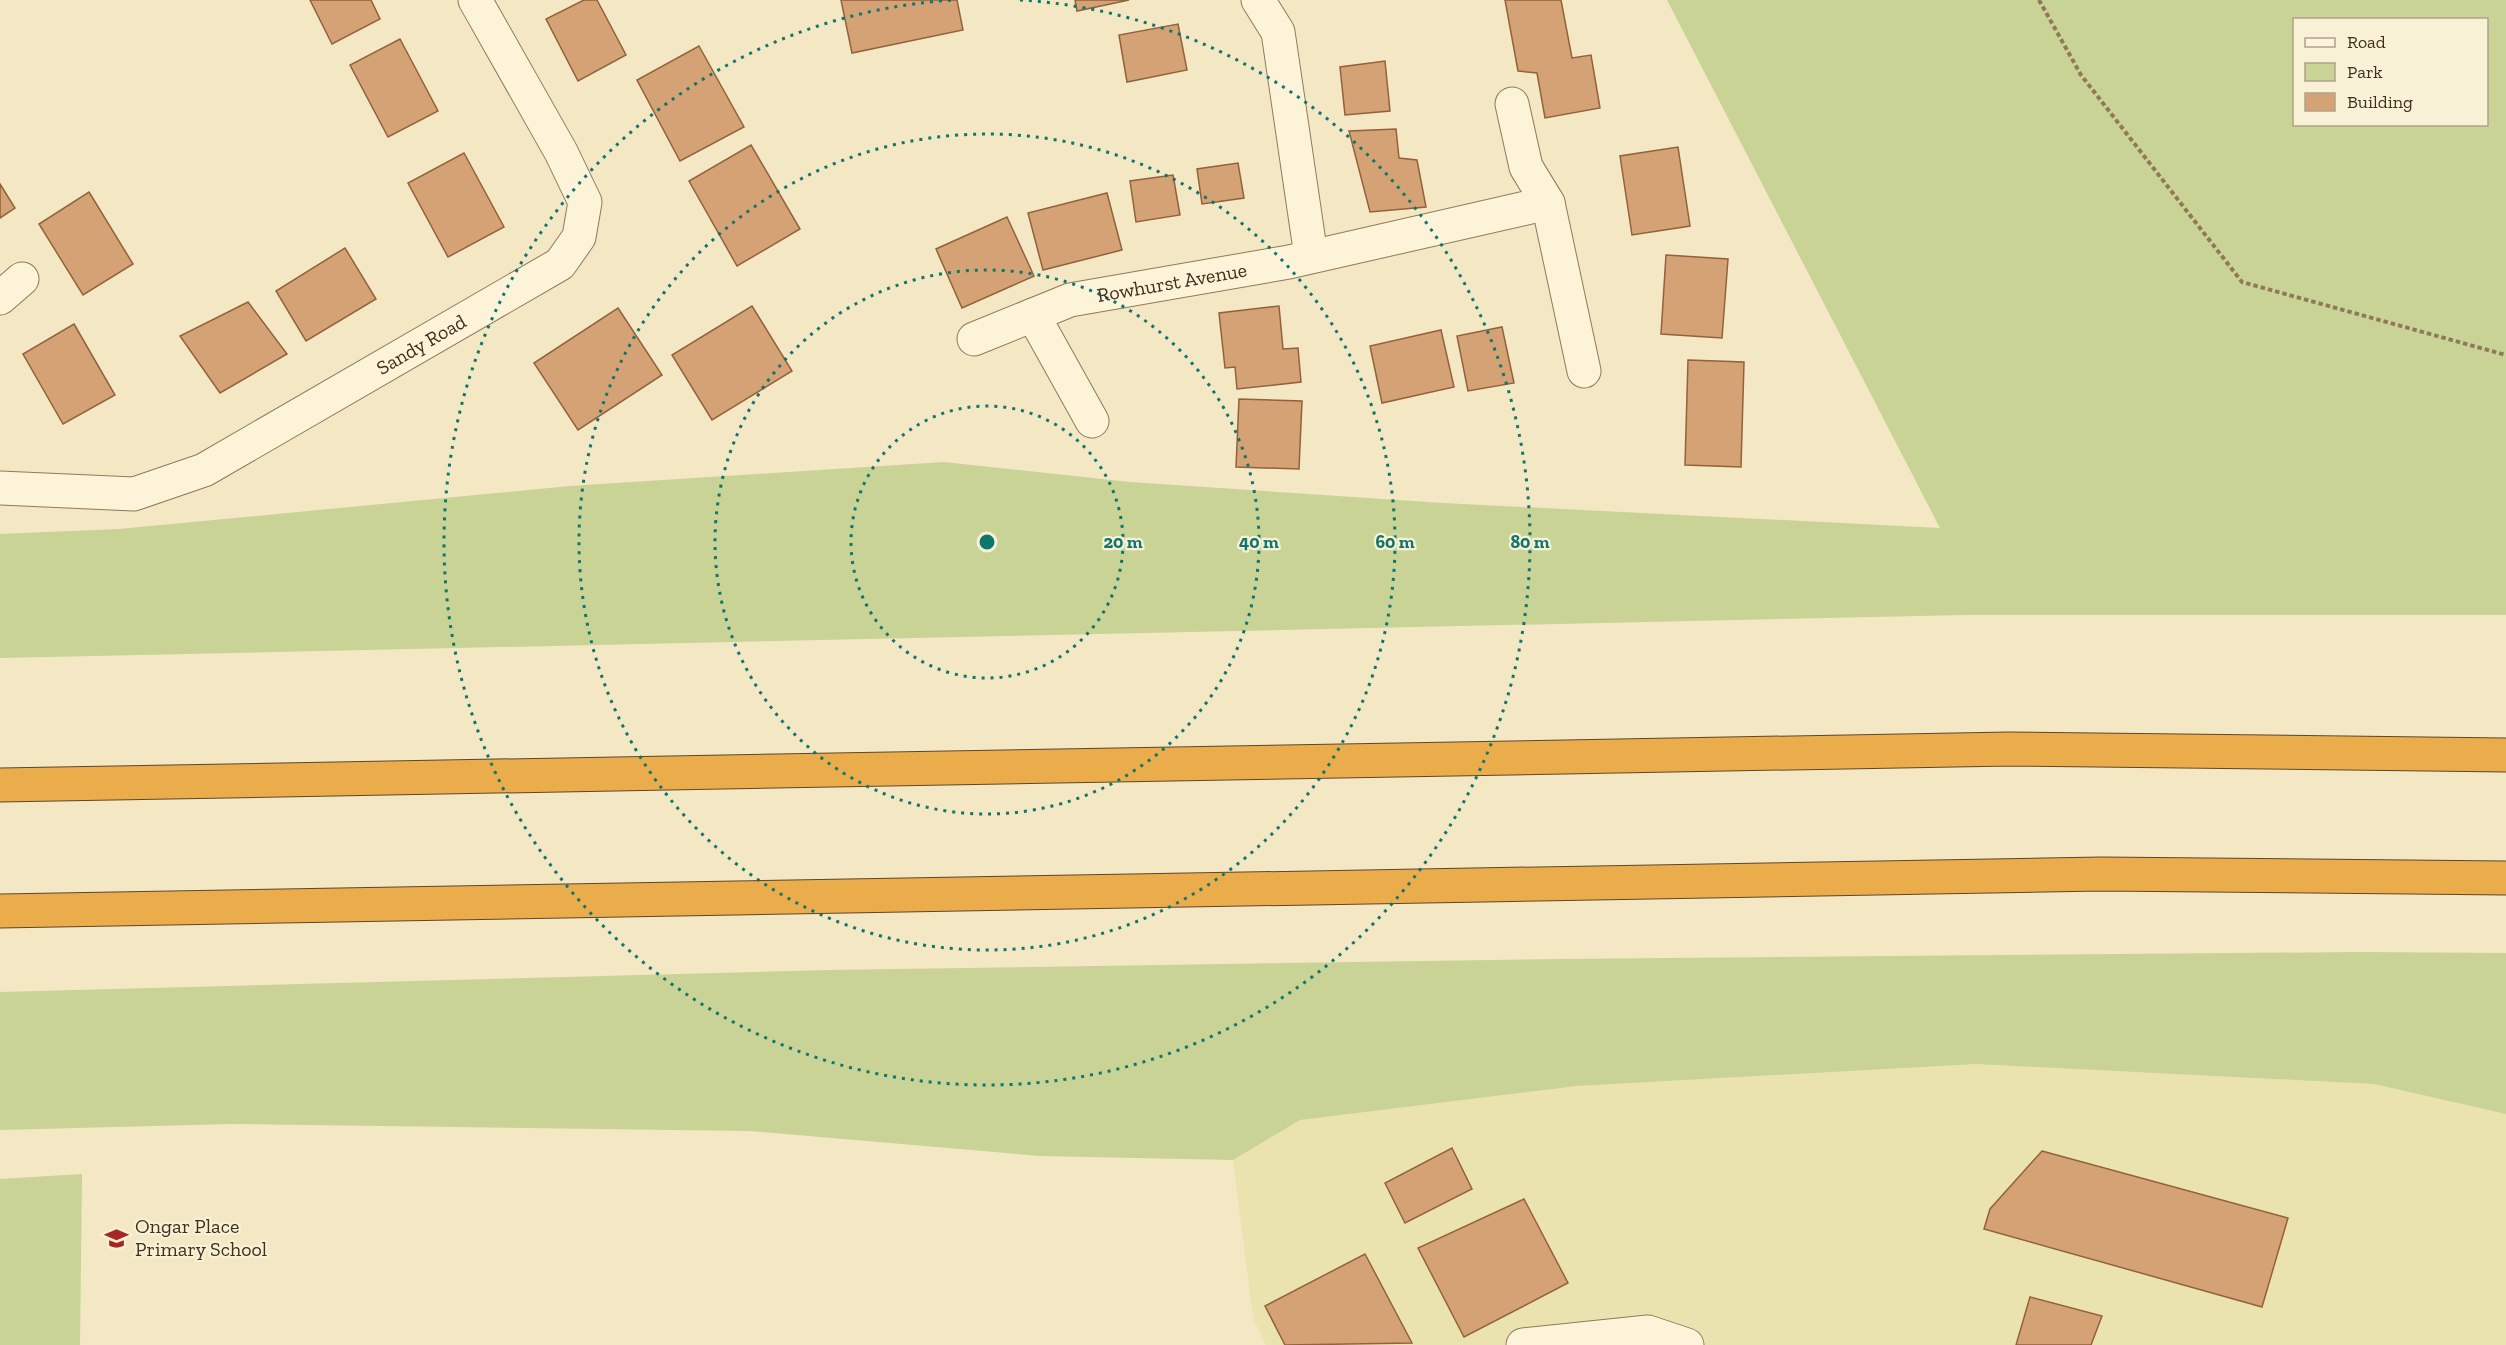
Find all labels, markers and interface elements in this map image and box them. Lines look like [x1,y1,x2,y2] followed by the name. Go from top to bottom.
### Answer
[2293,18,2488,126] legend
[2347,31,2386,53] text: Road
[2347,61,2383,83] text: Park
[2347,91,2413,113] text: Building
[1095,258,1249,307] street label: Rowhurst Avenue
[372,309,470,380] street label: Sandy Road
[1103,531,1143,553] text: 20 m
[1239,531,1279,553] text: 40 m
[1375,531,1415,553] text: 60 m
[1510,531,1550,553] text: 80 m
[977,532,997,552] centre of rings
[135,1214,267,1261] place label: Ongar Place Primary School
[104,1225,130,1251] school or university icon: Ongar Place Primary School

